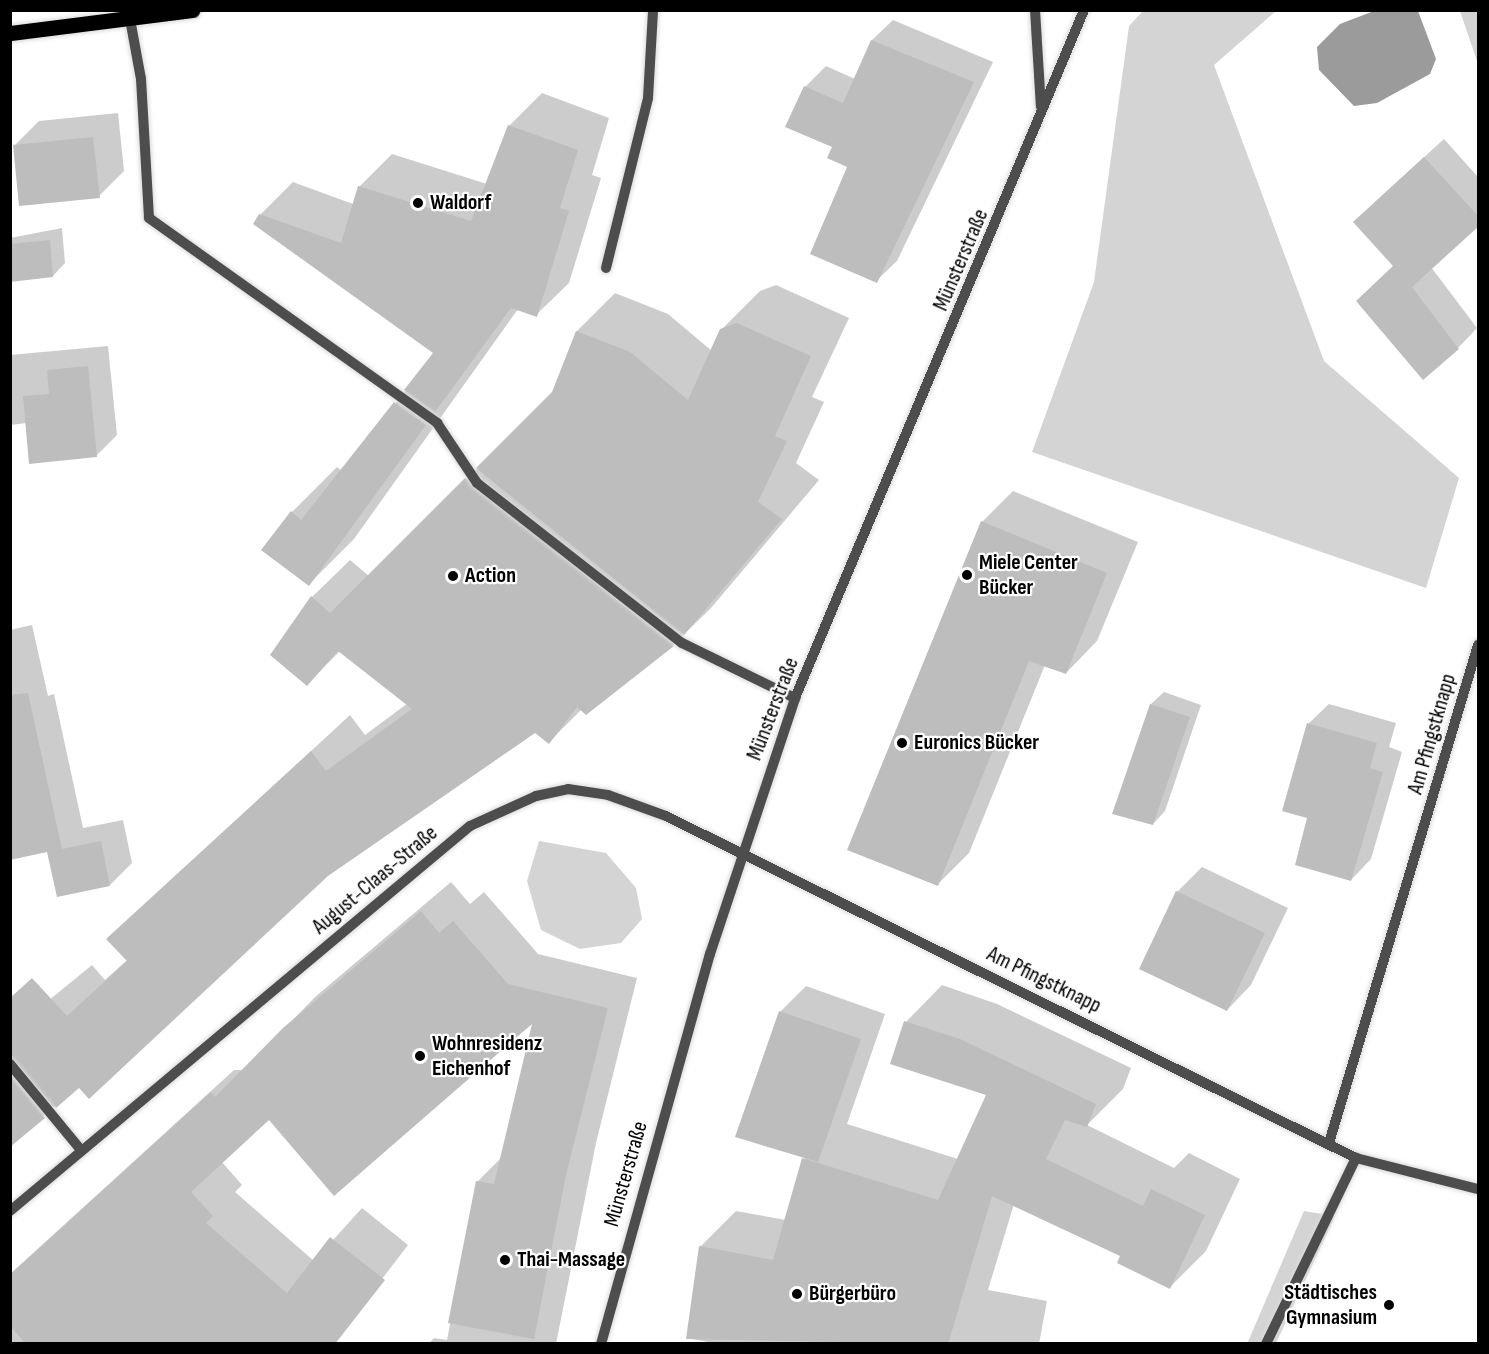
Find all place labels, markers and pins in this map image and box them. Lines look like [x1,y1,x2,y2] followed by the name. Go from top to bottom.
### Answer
[430,190,491,216] place label: Waldorf
[411,196,425,210] marker: Waldorf
[979,549,1078,600] place label: Miele Center Bücker
[465,563,516,589] place label: Action
[960,568,974,582] marker: Miele Center Bücker
[446,569,460,583] marker: Action
[914,730,1039,756] place label: Euronics Bücker
[895,736,909,750] marker: Euronics Bücker
[432,1030,542,1082] place label: Wohnresidenz Eichenhof
[413,1049,427,1063] marker: Wohnresidenz Eichenhof
[517,1247,625,1273] place label: Thai-Massage
[498,1253,512,1267] marker: Thai-Massage
[1284,1279,1377,1330] place label: Städtisches Gymnasium
[809,1281,896,1307] place label: Bürgerbüro
[790,1287,804,1301] marker: Bürgerbüro
[1382,1298,1396,1312] marker: Städtisches Gymnasium

